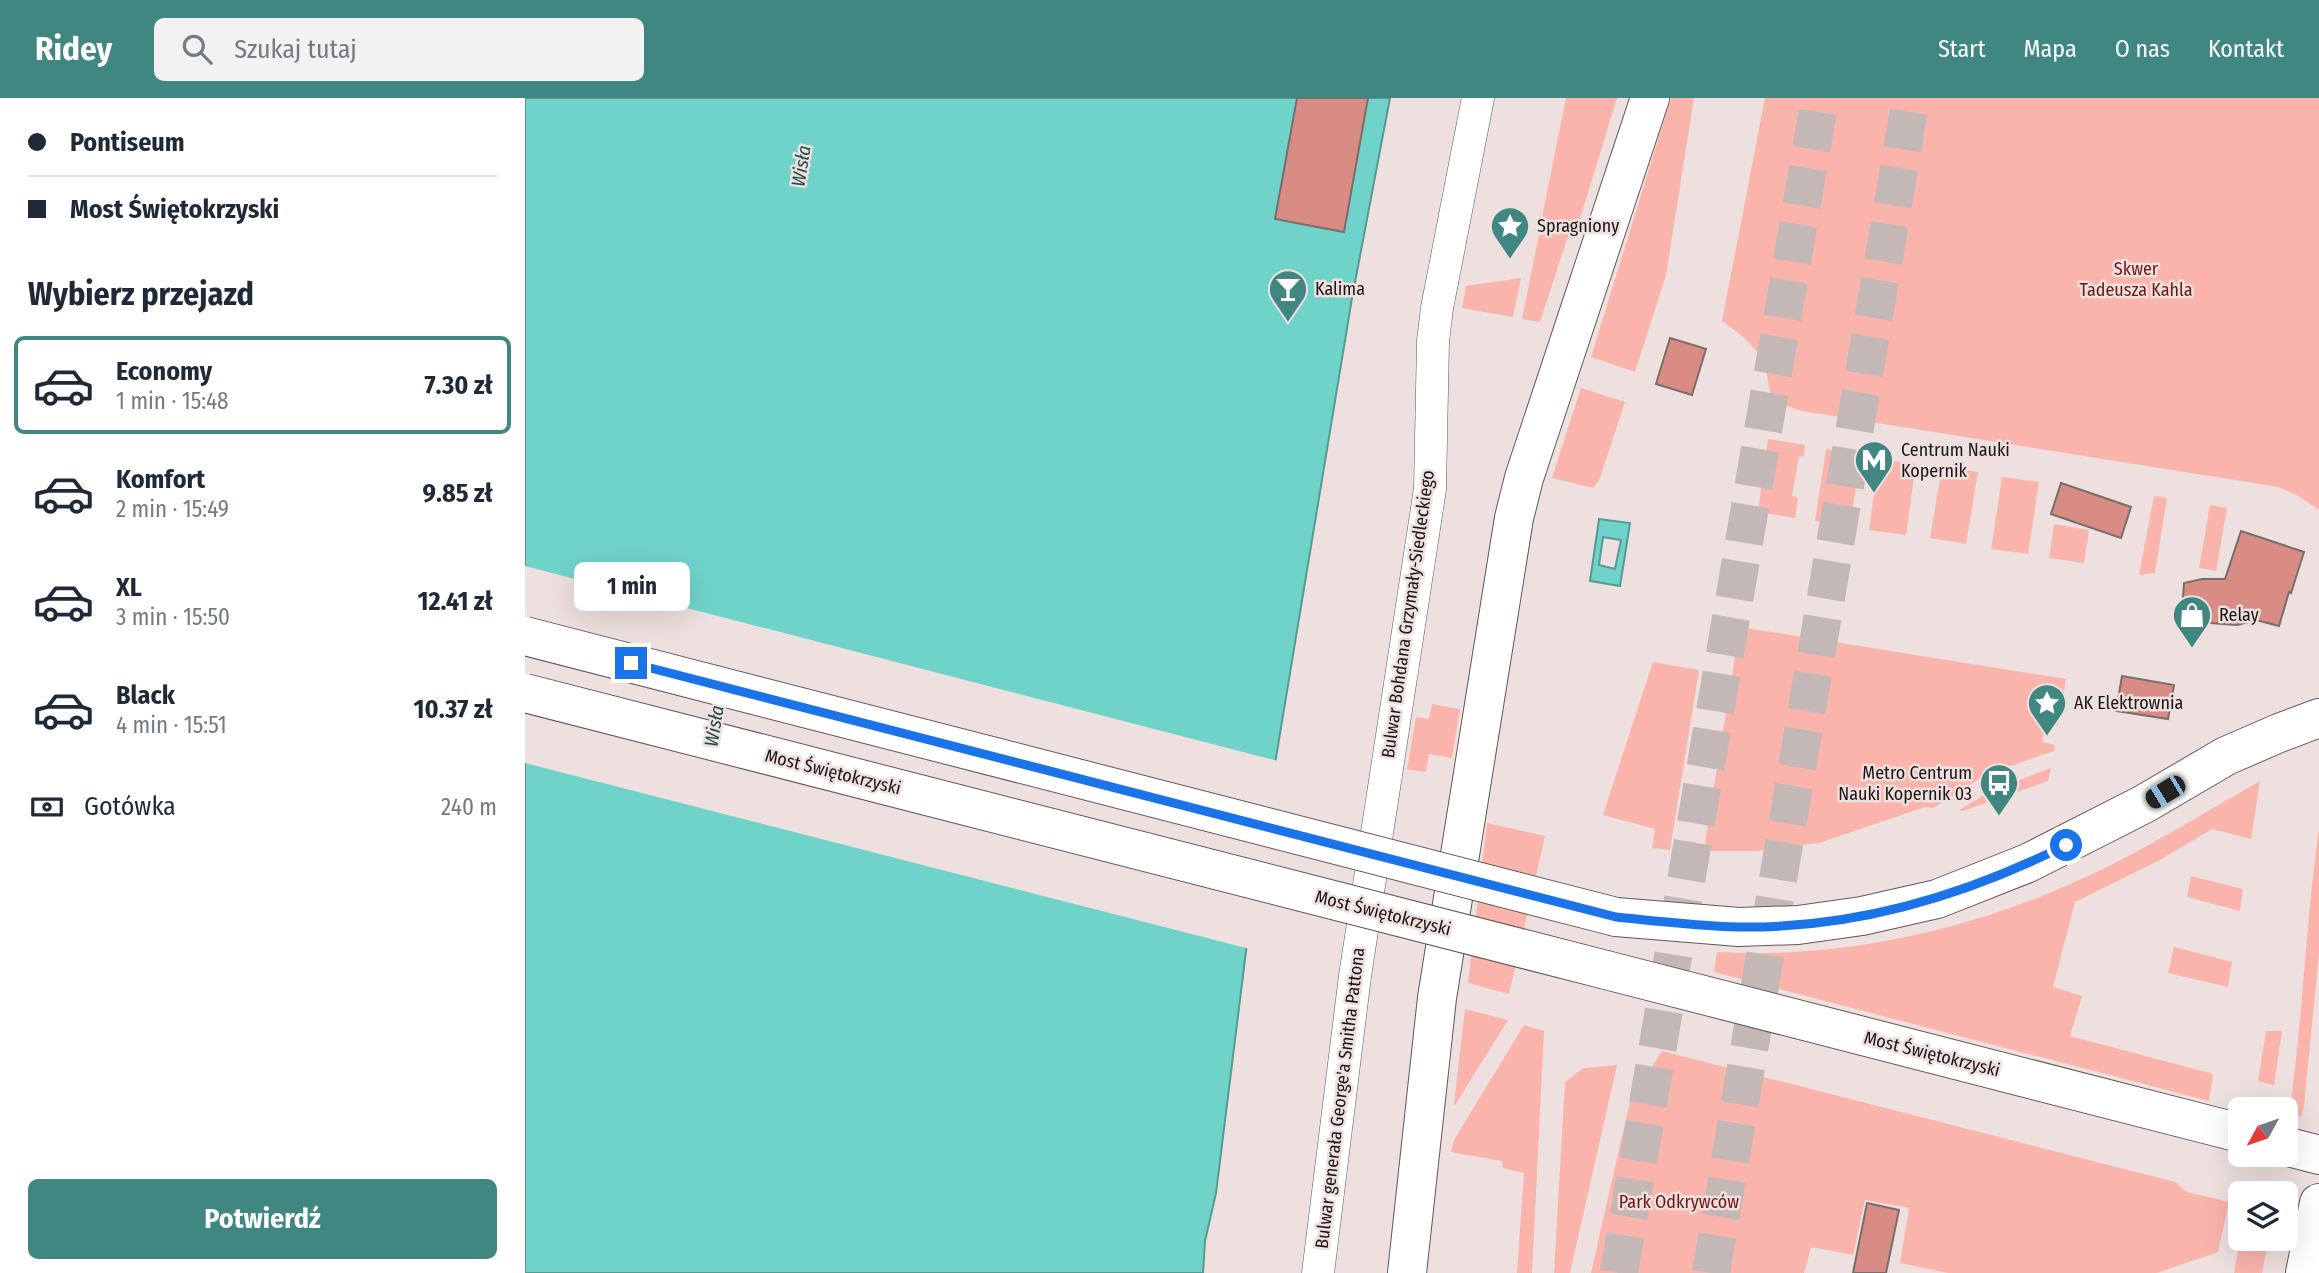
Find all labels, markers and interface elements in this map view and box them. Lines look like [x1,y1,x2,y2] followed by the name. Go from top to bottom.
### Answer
[154,18,644,81] search box
[35,29,112,69] text: Ridey
[178,30,216,68] icon: search
[234,34,357,65] text: Szukaj tutaj
[1938,35,1986,63] text: Start
[2024,35,2077,63] text: Mapa
[2115,35,2170,63] text: O nas
[2208,35,2284,63] text: Kontakt
[70,127,185,158] text: Pontiseum
[786,144,816,188] water label: Wisła
[70,194,279,225] text: Most Świętokrzyski
[1489,205,1531,260] place icon: Spragniony
[1537,215,1619,237] place label: Spragniony
[2079,258,2193,301] park label: Skwer Tadeusza Kahla
[1267,268,1309,323] bar icon: Kalima
[28,275,254,313] text: Wybierz przejazd
[1315,278,1365,300] place label: Kalima
[32,354,95,417] icon: car
[116,356,212,387] text: Economy
[424,370,493,401] text: 7.30 zł
[116,387,229,415] text: 1 min · 15:48
[1853,439,1895,494] metro station icon: Centrum Nauki Kopernik
[1901,439,2010,482] place label: Centrum Nauki Kopernik
[32,462,95,525] icon: car
[116,464,205,495] text: Komfort
[1377,469,1439,759] street label: Bulwar Bohdana Grzymały-Siedleckiego
[423,478,493,509] text: 9.85 zł
[116,495,229,523] text: 2 min · 15:49
[573,561,689,610] callout: 1 min
[32,570,95,633] icon: car
[116,572,142,603] text: XL
[607,572,657,600] text: 1 min
[417,586,493,617] text: 12.41 zł
[2171,594,2213,649] shop icon: Relay
[116,603,230,631] text: 3 min · 15:50
[2219,604,2259,626] place label: Relay
[615,647,647,679] route end
[32,678,95,741] icon: car
[116,680,175,711] text: Black
[2026,682,2068,737] place icon: AK Elektrownia
[2074,692,2183,714] place label: AK Elektrownia
[414,694,493,725] text: 10.37 zł
[699,704,729,748] water label: Wisła
[116,711,227,739] text: 4 min · 15:51
[763,743,904,800] street label: Most Świętokrzyski
[1838,762,1972,805] place label: Metro Centrum Nauki Kopernik 03
[1978,762,2020,817] bus stop icon: Metro Centrum Nauki Kopernik 03
[2142,772,2189,812] car
[28,788,66,826] icon: cash
[84,791,176,822] text: Gotówka
[441,793,497,821] text: 240 m
[2050,829,2082,861] route start
[1313,884,1454,941] street label: Most Świętokrzyski
[1311,946,1369,1250] street label: Bulwar generała George'a Smitha Pattona
[1862,1025,2003,1082] street label: Most Świętokrzyski
[2228,1097,2298,1167] north arrow
[2228,1097,2298,1251] map controls
[28,1179,497,1259] button: Potwierdź
[2228,1181,2298,1251] button: layers
[1619,1191,1739,1213] park label: Park Odkrywców

